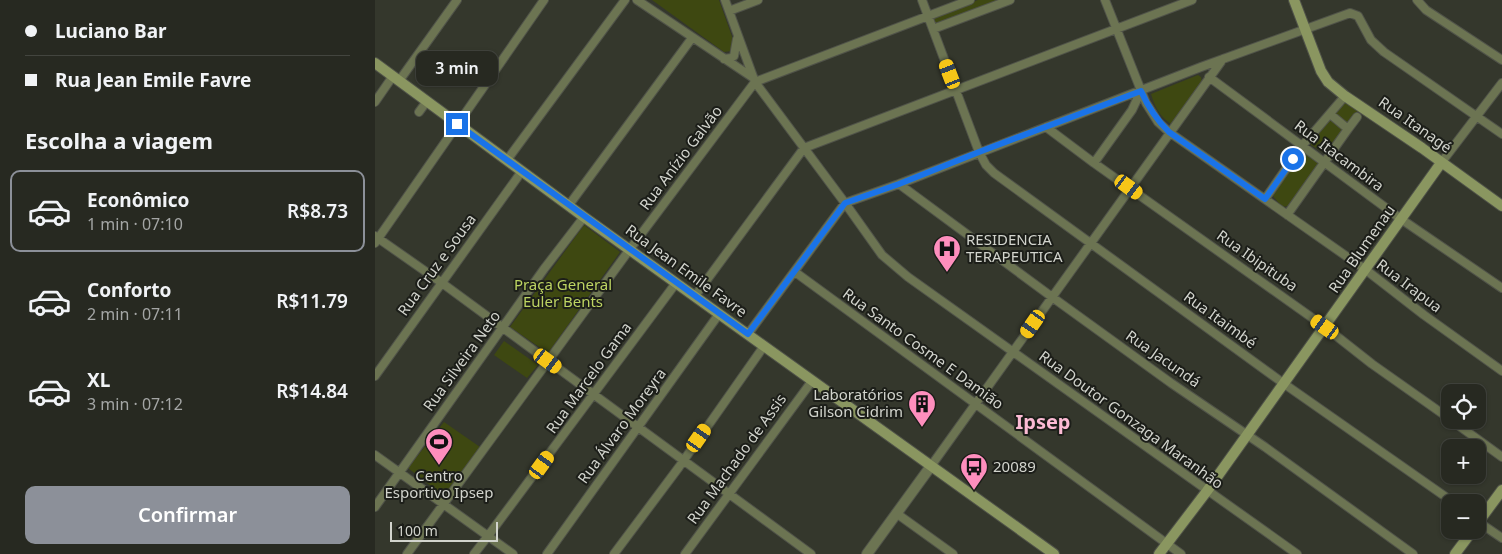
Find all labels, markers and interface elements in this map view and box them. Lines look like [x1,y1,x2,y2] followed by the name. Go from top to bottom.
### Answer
[55,18,167,44] text: Luciano Bar
[416,52,498,86] callout: 3 min
[435,57,479,79] text: 3 min
[937,57,962,91] car
[55,67,251,93] text: Rua Jean Emile Favre
[1375,92,1456,157] street label: Rua Itanagé
[634,101,726,214] street label: Rua Anízio Galvão
[446,113,468,135] route end
[1291,115,1388,195] street label: Rua Itacambira
[25,125,213,155] text: Escolha a viagem
[1282,148,1304,170] route start
[1112,172,1145,202] car
[87,187,189,213] text: Econômico
[27,189,72,234] icon: car
[287,198,348,224] text: R$8.73
[1323,200,1399,296] street label: Rua Blumenau
[392,209,480,319] street label: Rua Cruz e Sousa
[87,213,183,235] text: 1 min · 07:10
[622,219,751,321] street label: Rua Jean Emile Favre
[1213,225,1302,295] street label: Rua Ibipituba
[966,229,1063,266] place label: RESIDENCIA TERAPEUTICA
[932,234,962,273] hospital icon: RESIDENCIA TERAPEUTICA
[1373,254,1446,316] street label: Rua Irapua
[514,274,612,311] park label: Praça General Euler Bents
[87,277,171,303] text: Conforto
[27,279,72,324] icon: car
[839,283,1008,413] street label: Rua Santo Cosme E Damião
[1180,286,1261,352] street label: Rua Itaimbé
[276,288,348,314] text: R$11.79
[87,303,183,325] text: 2 min · 07:11
[418,306,504,415] street label: Rua Silveira Neto
[1018,307,1047,341] car
[1308,312,1341,342] car
[541,318,635,437] street label: Rua Marcelo Gama
[1122,325,1205,391] street label: Rua Jacundá
[1035,345,1228,493] street label: Rua Doutor Gonzaga Maranhão
[531,346,564,376] car
[573,364,670,487] street label: Rua Álvaro Moreyra
[87,367,110,393] text: XL
[27,369,72,414] icon: car
[276,378,348,404] text: R$14.84
[808,384,903,421] place label: Laboratórios Gilson Cidrim
[1441,384,1486,539] map controls
[1441,384,1486,429] button: locate
[682,389,790,528] street label: Rua Machado de Assis
[907,389,937,428] building icon: Laboratórios Gilson Cidrim
[87,393,183,415] text: 3 min · 07:12
[1015,408,1071,435] district label: Ipsep
[684,421,713,455] car
[424,427,454,466] sports icon: Centro Esportivo Ipsep
[1441,439,1486,484] button: +
[527,448,556,482] car
[959,452,989,491] bus stop icon: 20089
[993,456,1036,476] place label: 20089
[384,465,494,502] place label: Centro Esportivo Ipsep
[25,486,350,544] button: Confirmar
[1441,494,1486,539] button: −
[390,519,497,542] scale bar
[397,521,438,540] text: 100 m

